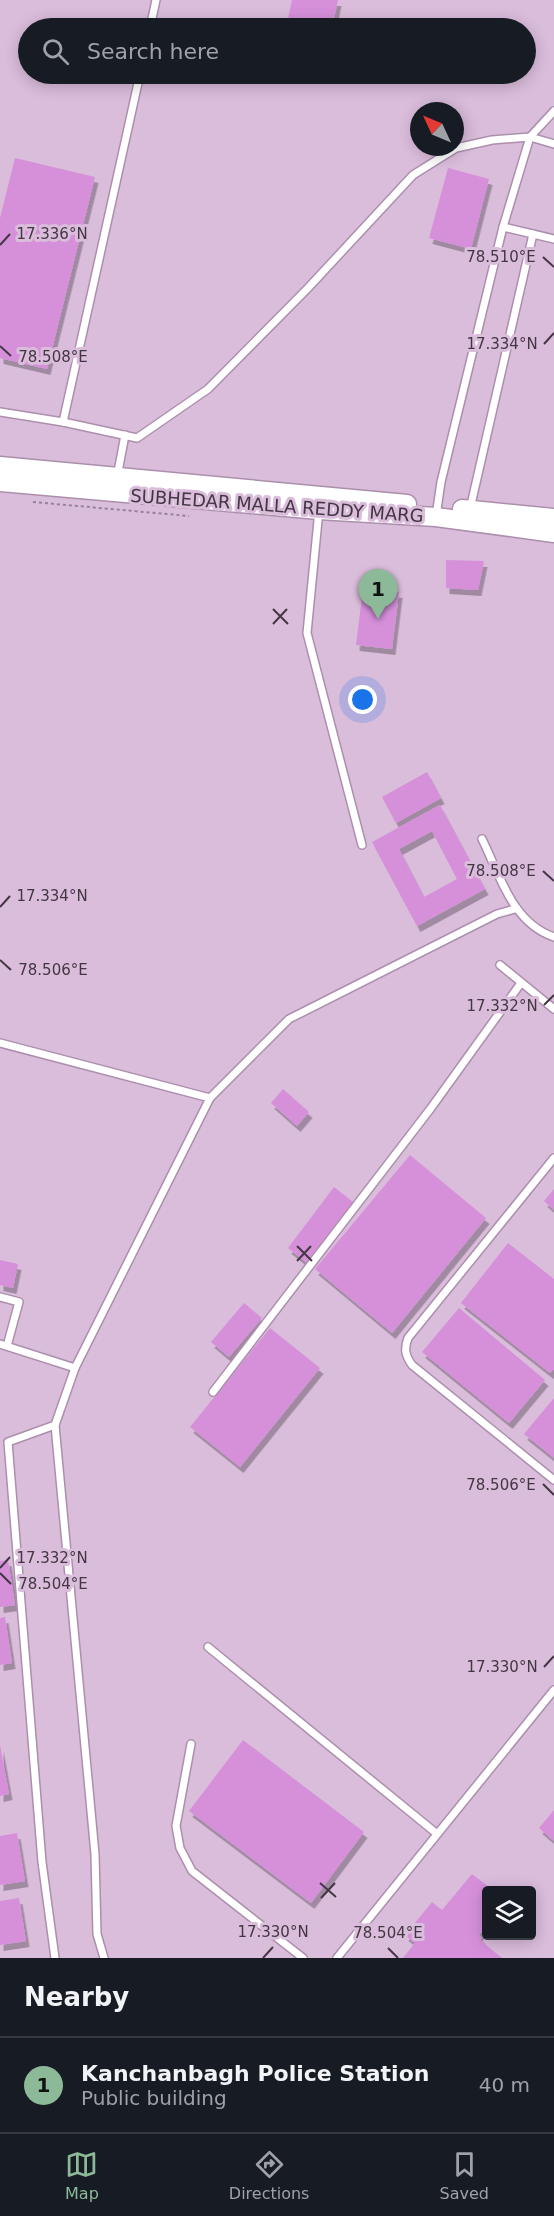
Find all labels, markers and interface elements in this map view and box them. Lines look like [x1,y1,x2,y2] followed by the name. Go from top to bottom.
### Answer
[18,18,536,84] search box
[39,35,72,68] icon: search
[87,39,219,64] text: Search here
[410,102,464,156] north arrow
[16,225,88,243] text: 17.336°N
[466,248,536,266] text: 78.510°E
[466,335,538,353] text: 17.334°N
[18,348,88,366] text: 78.508°E
[130,485,424,526] street label: SUBHEDAR MALLA REDDY MARG
[358,570,398,619] pin: 1
[348,685,377,714] your location
[466,862,536,880] text: 78.508°E
[16,887,88,905] text: 17.334°N
[18,961,88,979] text: 78.506°E
[466,997,538,1015] text: 17.332°N
[466,1476,536,1494] text: 78.506°E
[16,1549,88,1567] text: 17.332°N
[18,1575,88,1593] text: 78.504°E
[466,1658,538,1676] text: 17.330°N
[482,1886,536,1940] map controls
[482,1886,536,1940] button: layers
[237,1923,309,1941] text: 17.330°N
[353,1924,423,1942] text: 78.504°E
[24,1982,129,2012] text: Nearby
[81,2061,429,2086] text: Kanchanbagh Police Station
[37,2073,50,2097] text: 1
[479,2073,530,2097] text: 40 m
[81,2086,227,2110] text: Public building
[65,2148,99,2203] tab: Map
[229,2148,309,2203] tab: Directions
[440,2148,489,2203] tab: Saved

